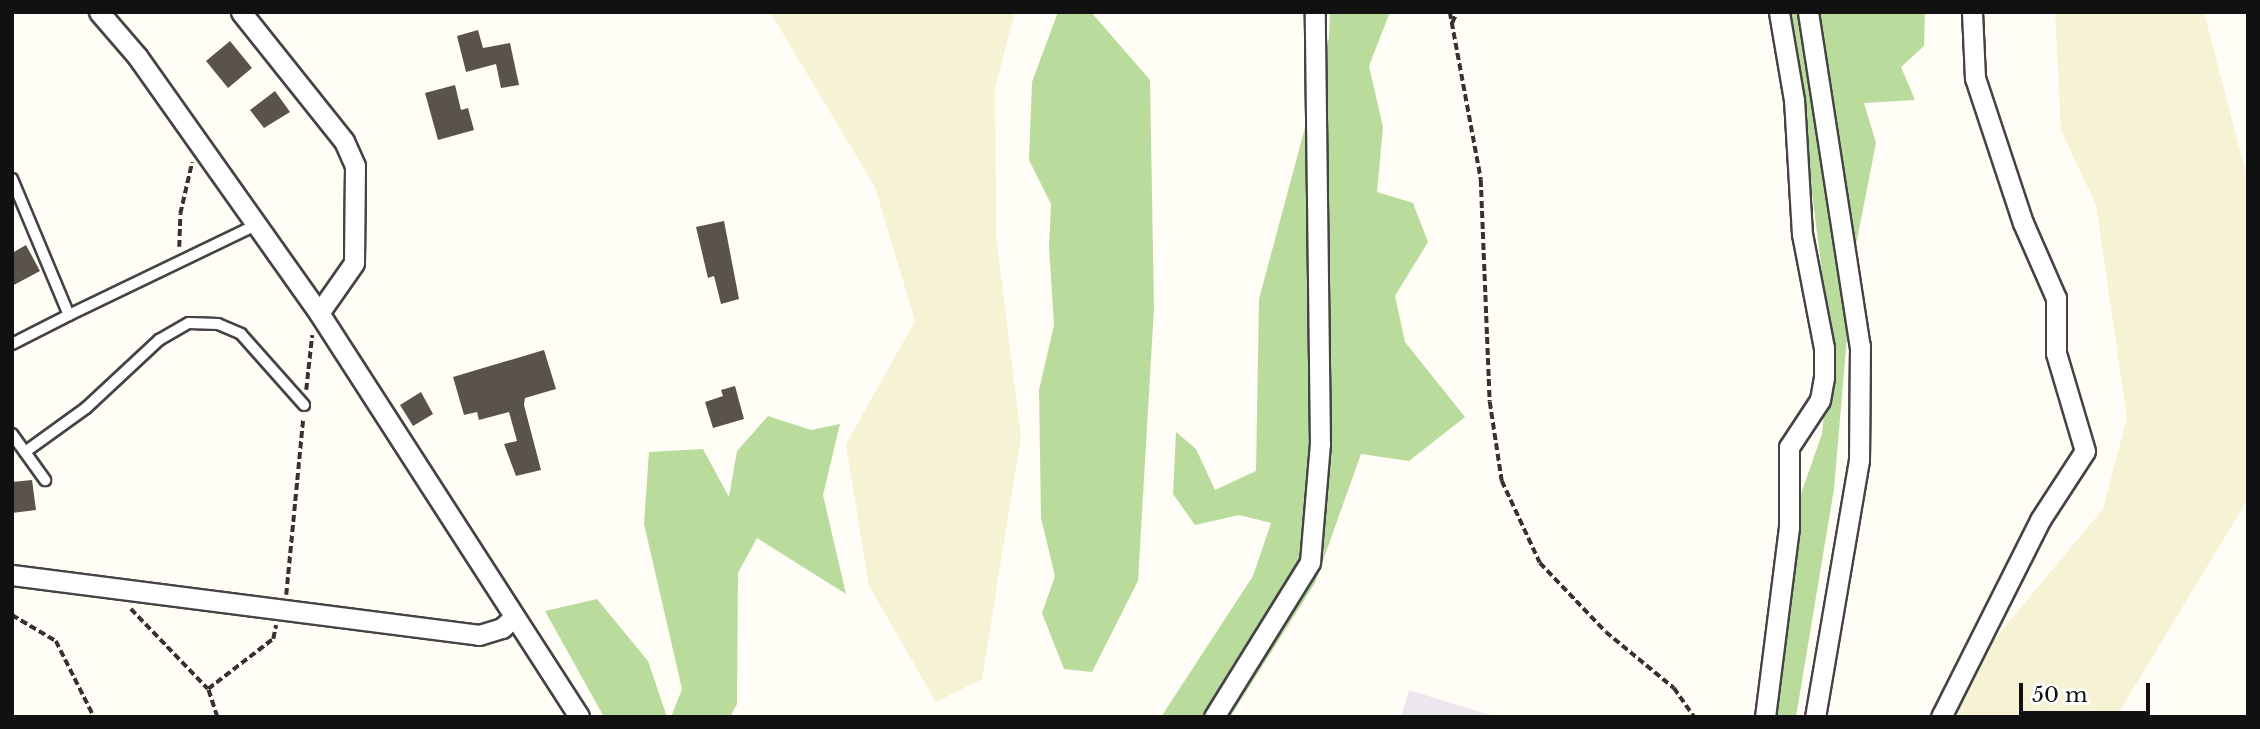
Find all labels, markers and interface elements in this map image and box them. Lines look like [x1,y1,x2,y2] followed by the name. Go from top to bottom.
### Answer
[2022,670,2153,714] scale bar
[2032,682,2087,708] text: 50 m

